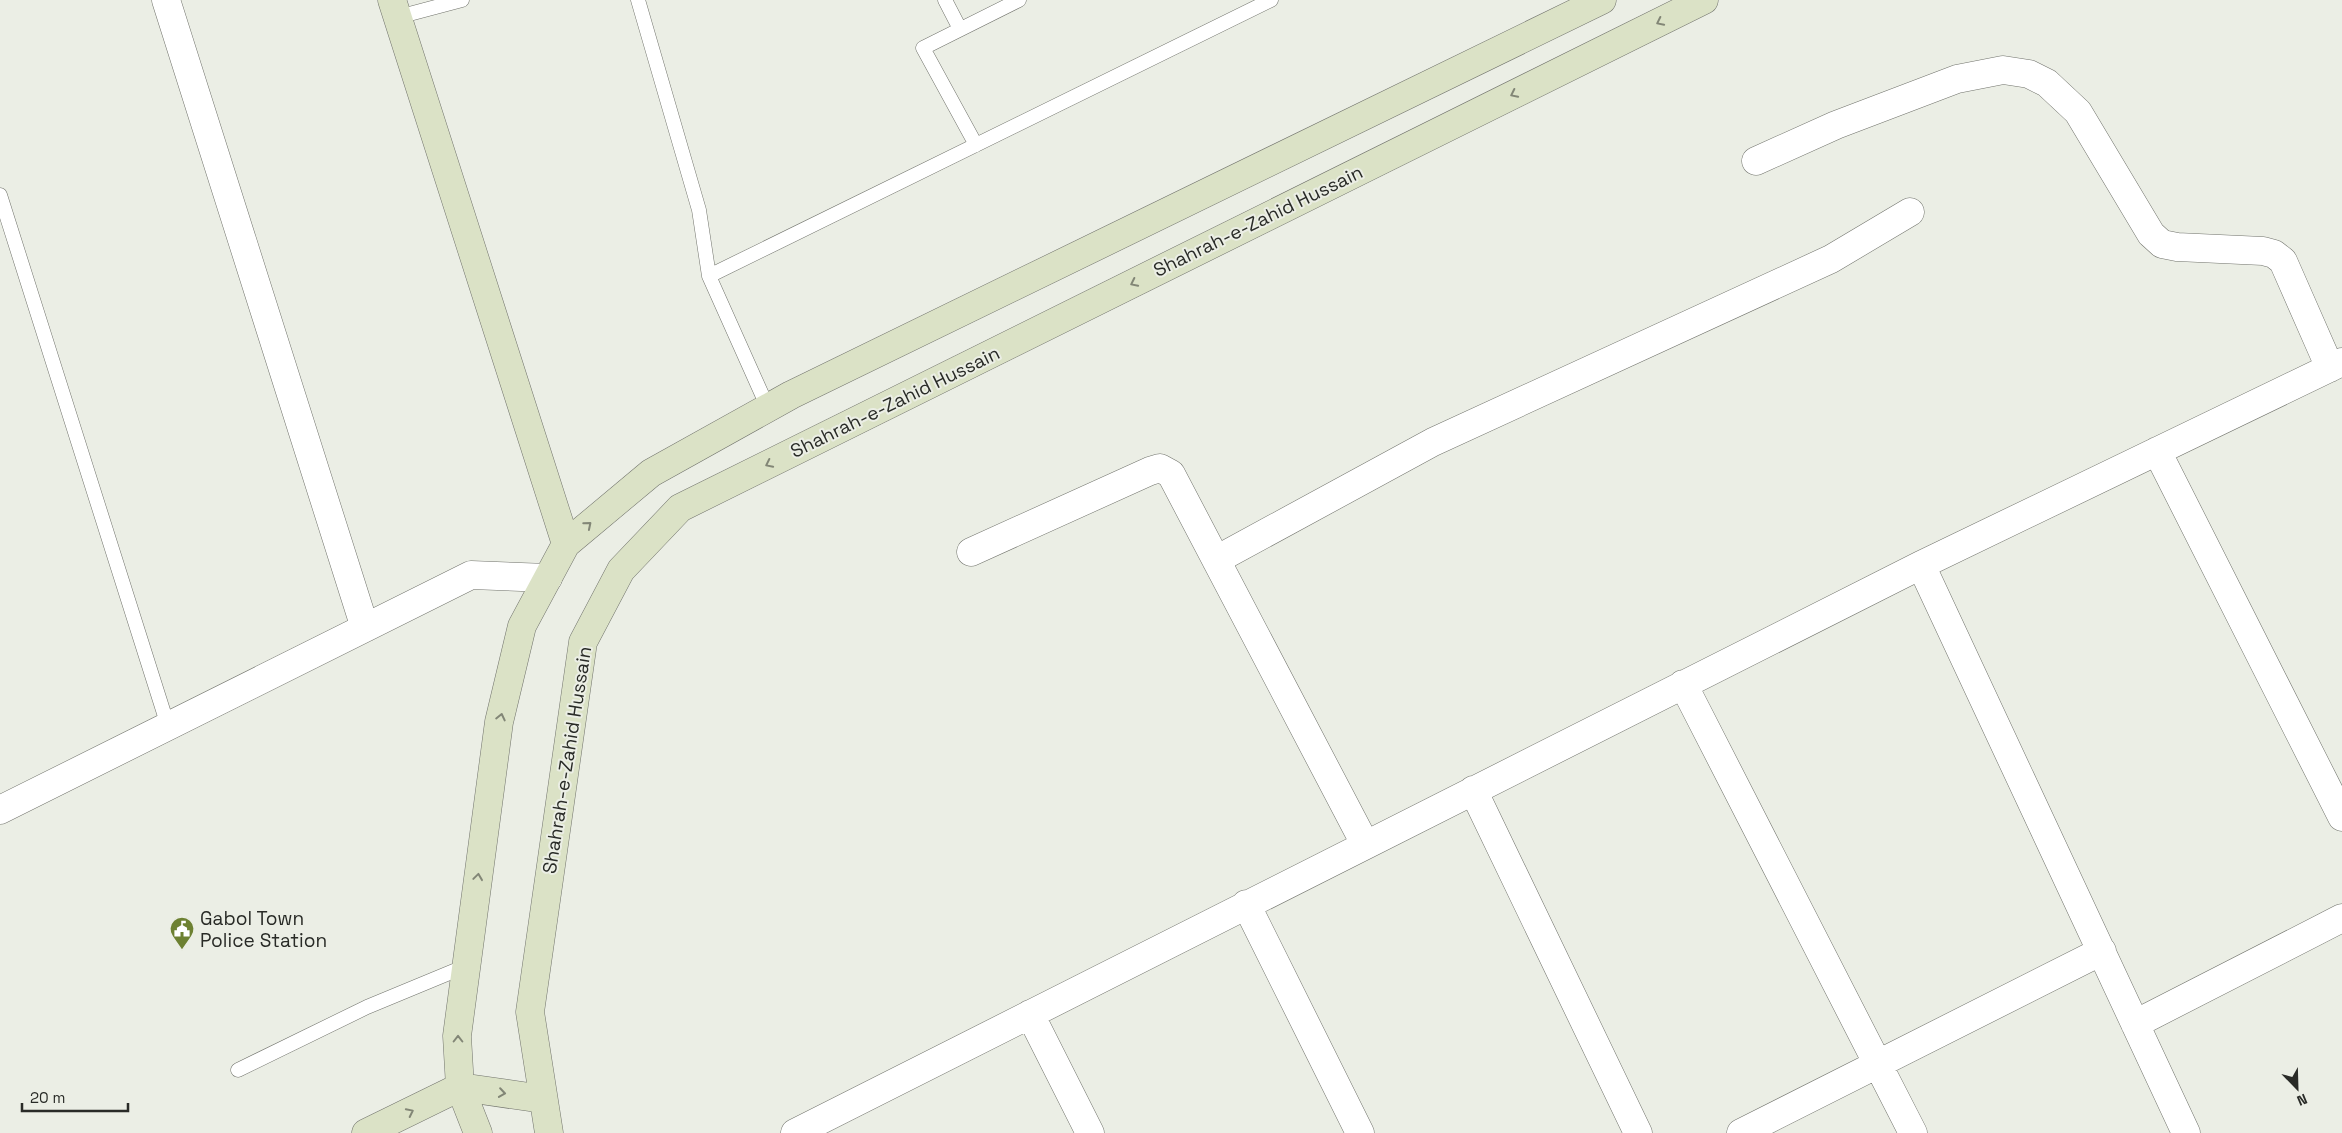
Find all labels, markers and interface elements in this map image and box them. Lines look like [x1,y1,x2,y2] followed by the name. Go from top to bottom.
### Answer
[1656,16,1665,26] one-way arrow
[1511,88,1520,98] one-way arrow
[1149,159,1367,283] street label: Shahrah-e-Zahid Hussain
[1130,277,1139,287] one-way arrow
[786,340,1004,464] street label: Shahrah-e-Zahid Hussain
[765,458,774,468] one-way arrow
[582,523,591,531] one-way arrow
[537,645,597,875] street label: Shahrah-e-Zahid Hussain
[495,712,506,721] one-way arrow
[472,873,483,881] one-way arrow
[200,906,327,953] place label: Gabol Town Police Station
[169,916,195,950] public building icon: Gabol Town Police Station
[453,1034,463,1042] one-way arrow
[2272,1063,2322,1113] north arrow
[22,1080,129,1112] scale bar
[498,1087,506,1098] one-way arrow
[30,1088,65,1107] text: 20 m
[2294,1090,2310,1110] text: N
[405,1108,414,1118] one-way arrow

